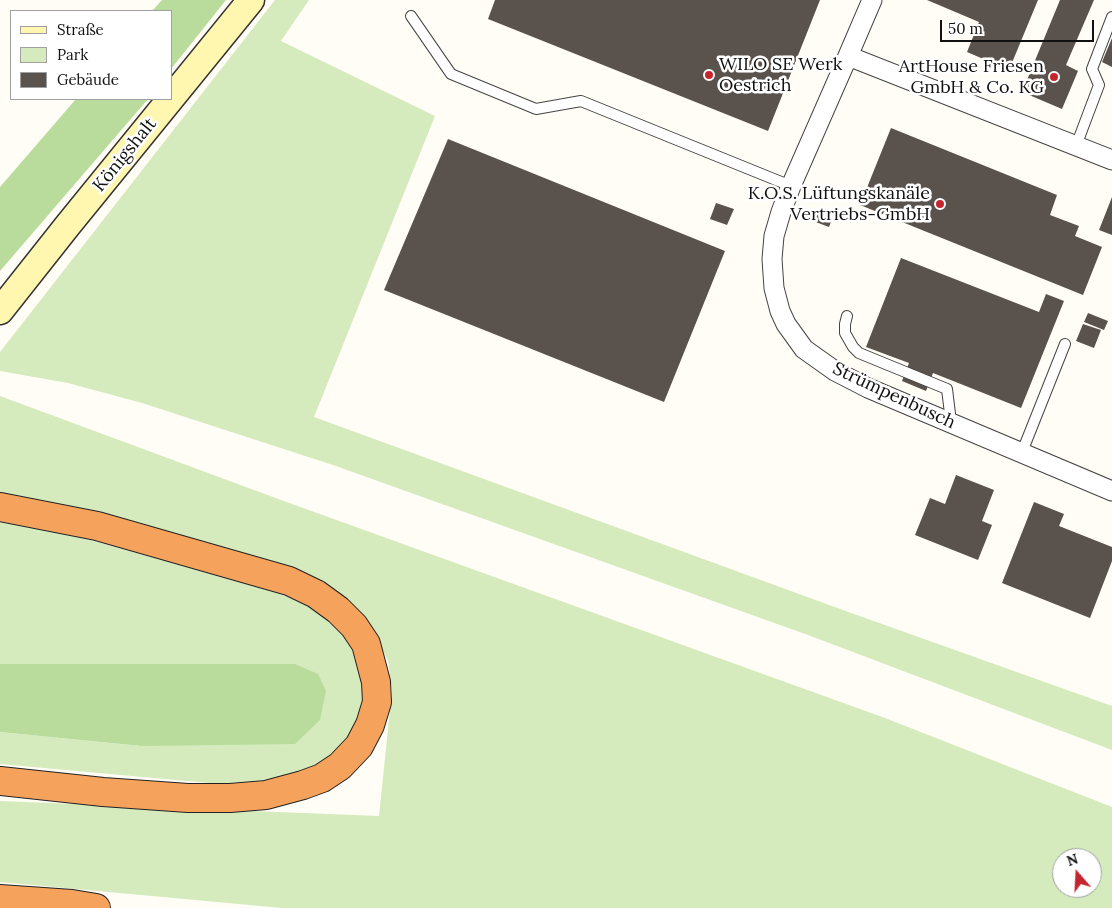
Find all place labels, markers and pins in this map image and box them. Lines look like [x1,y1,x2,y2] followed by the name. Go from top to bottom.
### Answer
[719,54,842,96] place label: WILO SE Werk Oestrich
[899,56,1044,98] place label: ArtHouse Friesen GmbH & Co. KG
[703,69,715,81] marker: WILO SE Werk Oestrich
[1048,71,1060,83] marker: ArtHouse Friesen GmbH & Co. KG
[748,183,930,225] place label: K.O.S. Lüftungskanäle Vertriebs-GmbH
[934,198,946,210] marker: K.O.S. Lüftungskanäle Vertriebs-GmbH

